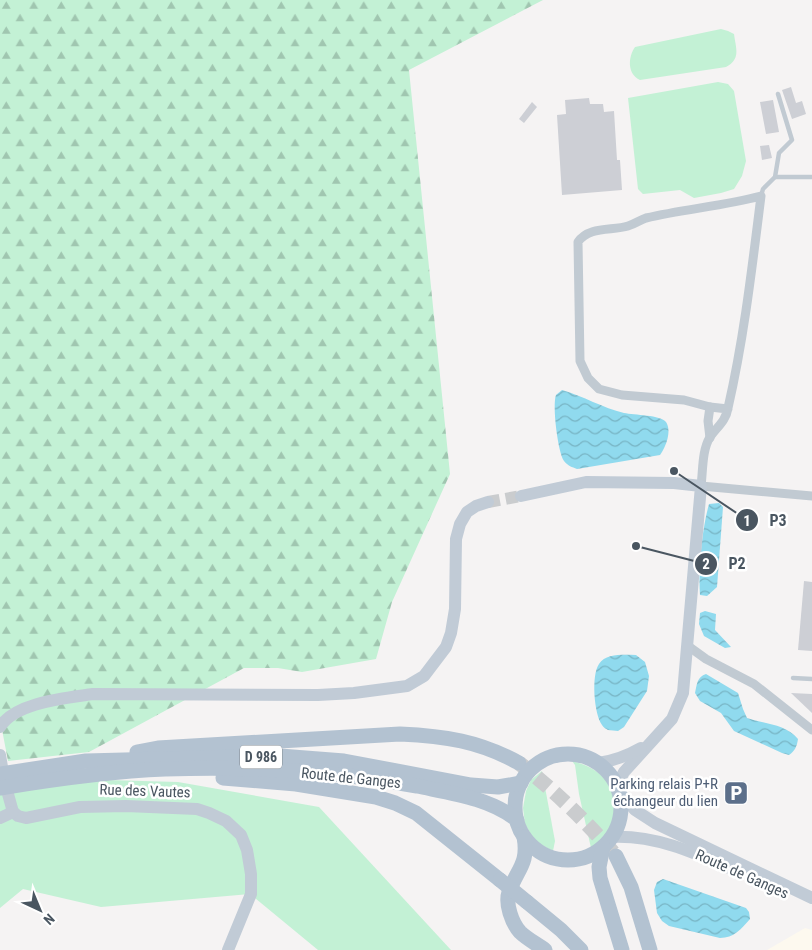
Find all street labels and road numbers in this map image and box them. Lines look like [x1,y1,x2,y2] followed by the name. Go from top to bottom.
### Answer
[240,746,282,769] road number: D 986
[300,764,402,792] street label: Route de Ganges
[99,780,191,802] street label: Rue des Vautes
[693,845,792,903] street label: Route de Ganges

